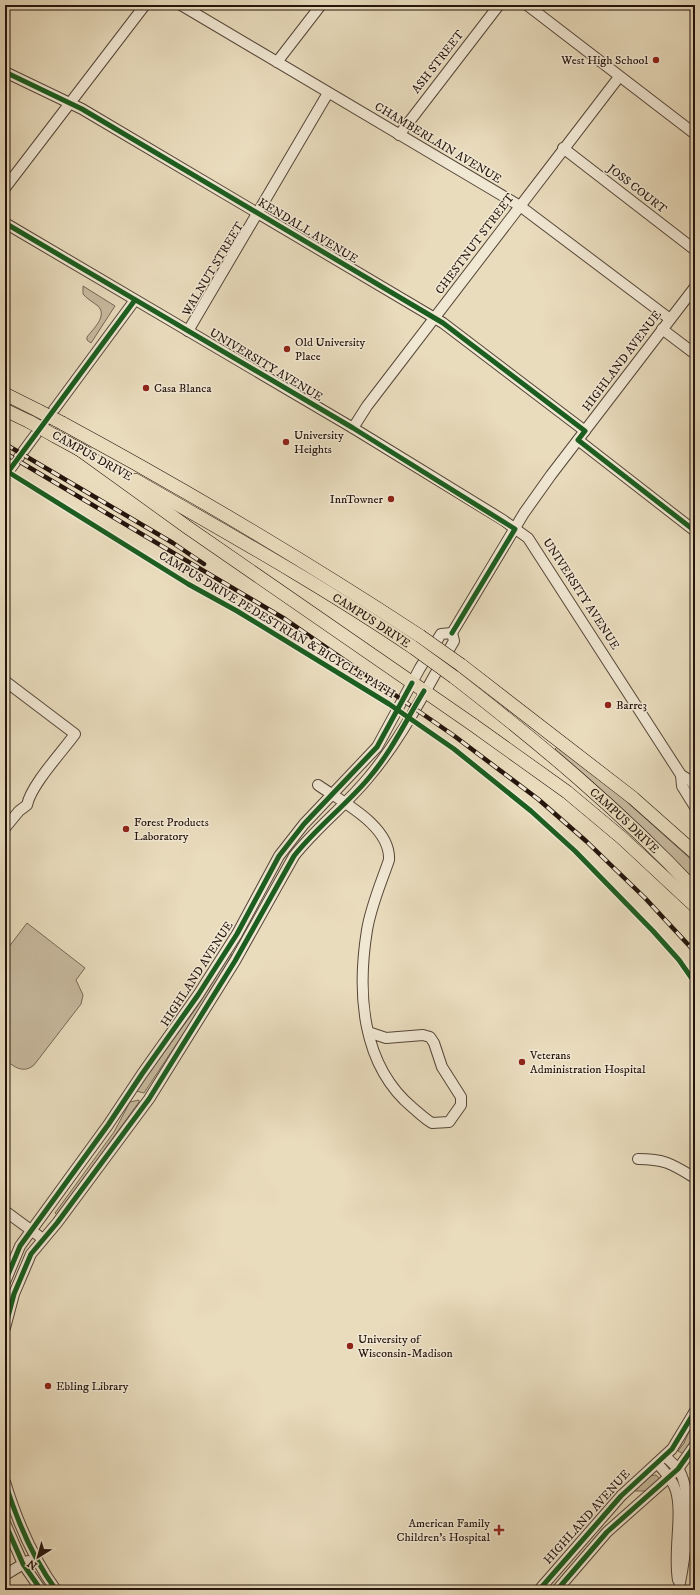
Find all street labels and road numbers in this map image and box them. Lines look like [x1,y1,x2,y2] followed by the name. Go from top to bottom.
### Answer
[409,27,467,97] street label: ASH STREET
[372,99,505,187] street label: CHAMBERLAIN AVENUE
[604,161,670,217] street label: JOSS COURT
[432,191,518,297] street label: CHESTNUT STREET
[255,195,361,267] street label: KENDALL AVENUE
[178,219,247,320] street label: WALNUT STREET
[579,307,665,414] street label: HIGHLAND AVENUE
[207,325,326,405] street label: UNIVERSITY AVENUE
[49,428,135,485] street label: CAMPUS DRIVE
[539,536,623,653] street label: UNIVERSITY AVENUE
[156,548,398,702] street label: CAMPUS DRIVE PEDESTRIAN & BICYCLE PATH
[330,590,414,651] street label: CAMPUS DRIVE
[587,784,663,857] street label: CAMPUS DRIVE
[157,918,237,1029] street label: HIGHLAND AVENUE
[541,1466,634,1567] street label: HIGHLAND AVENUE

